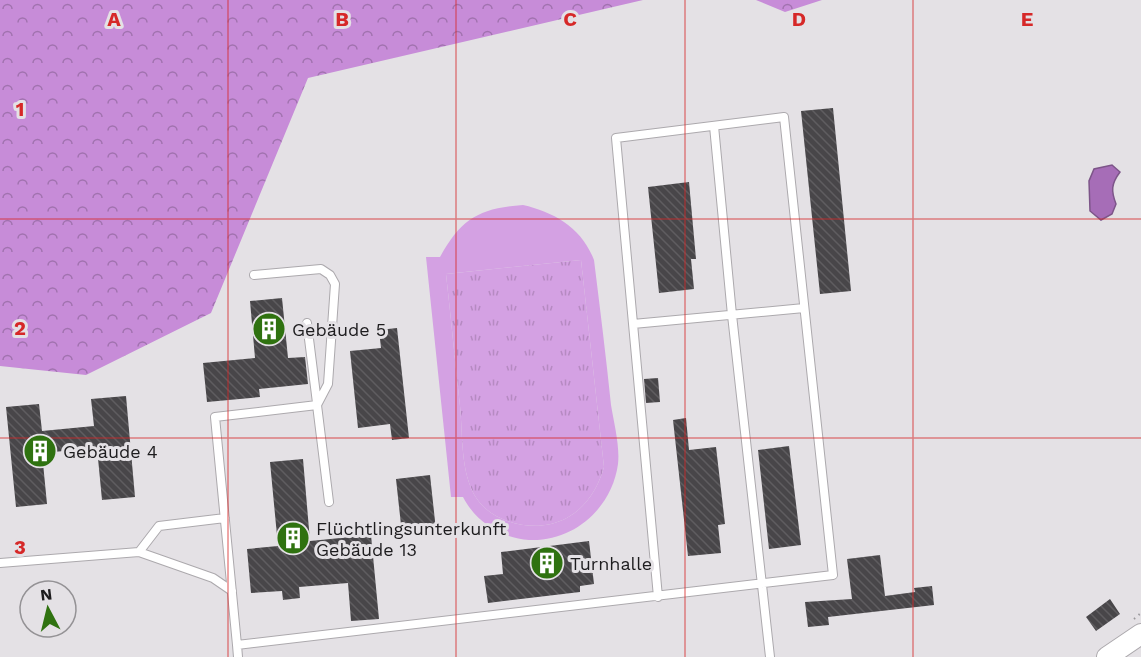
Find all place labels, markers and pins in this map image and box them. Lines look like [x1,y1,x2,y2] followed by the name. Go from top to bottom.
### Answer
[251,311,287,347] building icon: Gebäude 5
[292,319,386,340] place label: Gebäude 5
[22,433,58,469] building icon: Gebäude 4
[63,441,158,462] place label: Gebäude 4
[316,518,507,560] place label: Flüchtlingsunterkunft Gebäude 13
[275,520,311,556] building icon: Flüchtlingsunterkunft Gebäude 13
[529,545,565,581] building icon: Turnhalle
[570,553,652,574] place label: Turnhalle

